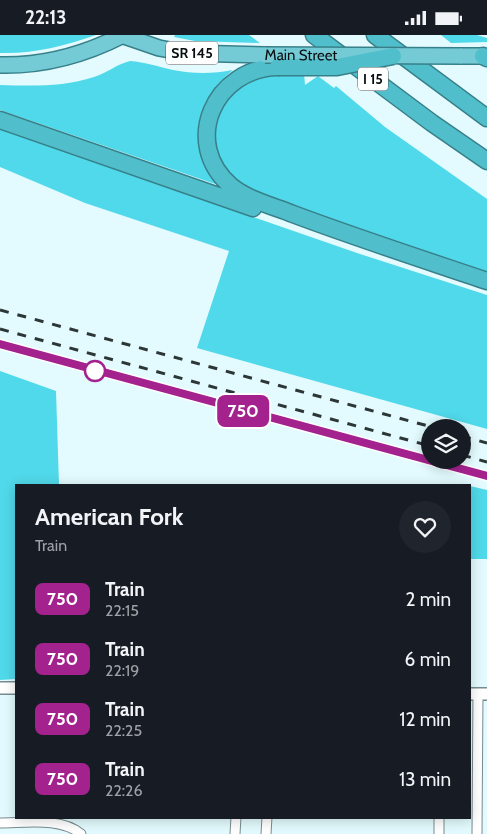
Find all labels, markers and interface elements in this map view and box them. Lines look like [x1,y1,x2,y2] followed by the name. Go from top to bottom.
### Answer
[25,6,67,29] text: 22:13
[166,42,218,65] road number: SR 145
[265,46,337,64] street label: Main Street
[358,68,388,91] road number: I 15
[84,360,106,382] unlabelled marker
[214,395,272,427] line badge: 750
[227,400,259,422] text: 750
[421,419,471,469] map controls
[421,419,471,469] button: layers
[399,501,451,553] button: heart
[35,502,183,531] text: American Fork
[35,536,67,555] text: Train
[105,578,145,601] text: Train
[47,588,78,610] text: 750
[405,588,451,611] text: 2 min
[105,601,139,620] text: 22:15
[105,638,145,661] text: Train
[47,648,78,670] text: 750
[405,648,451,671] text: 6 min
[105,661,139,680] text: 22:19
[105,698,145,721] text: Train
[47,708,78,730] text: 750
[399,708,451,731] text: 12 min
[105,721,142,740] text: 22:25
[105,758,145,781] text: Train
[47,768,78,790] text: 750
[399,768,451,791] text: 13 min
[105,781,143,800] text: 22:26

